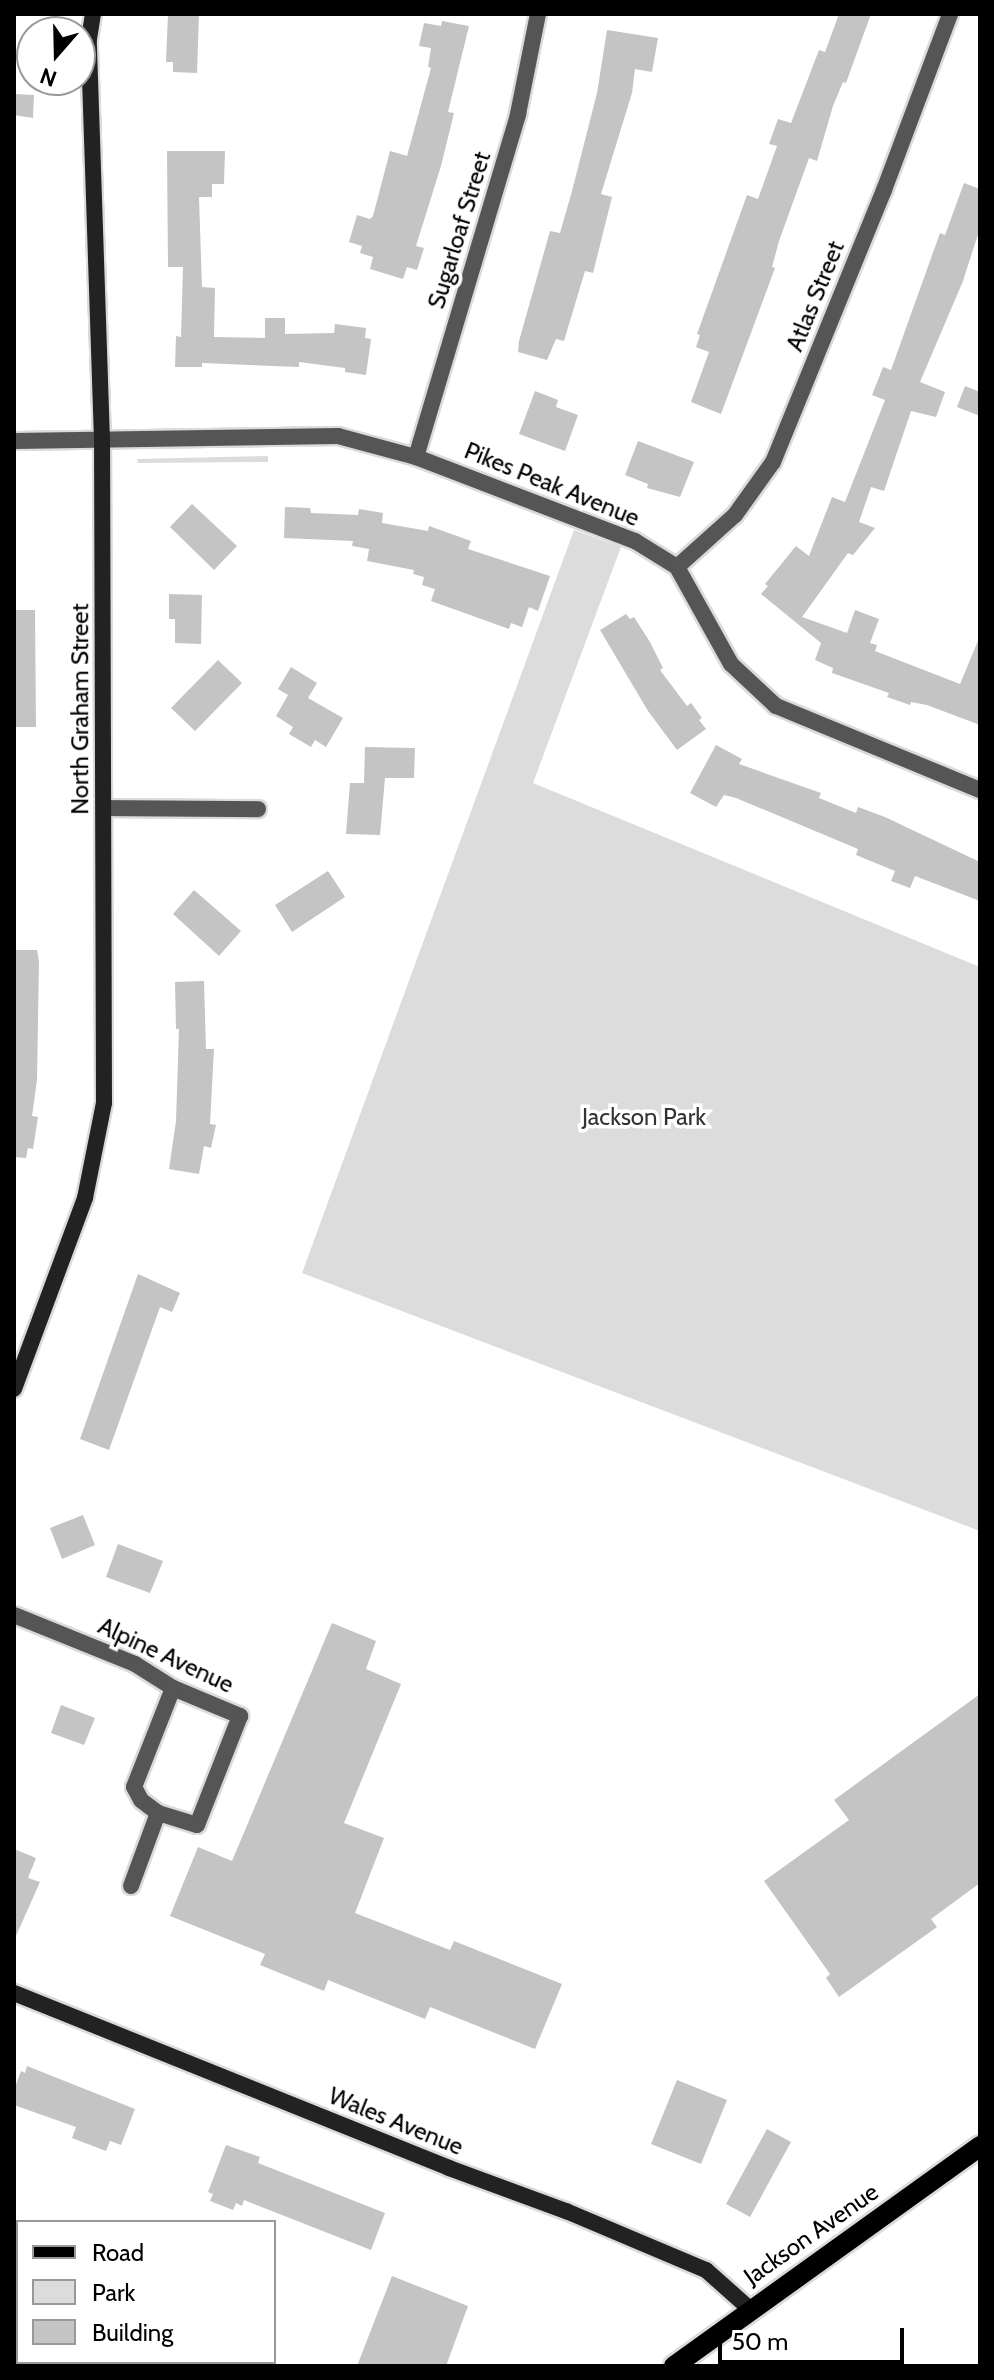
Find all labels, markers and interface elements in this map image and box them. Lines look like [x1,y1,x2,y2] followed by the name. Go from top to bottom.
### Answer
[16,16,96,96] north arrow
[36,62,60,92] text: N
[421,148,497,312] street label: Sugarloaf Street
[780,237,850,355] street label: Atlas Street
[460,436,644,532] street label: Pikes Peak Avenue
[66,603,94,815] street label: North Graham Street
[582,1103,706,1131] park label: Jackson Park
[94,1611,238,1699] street label: Alpine Avenue
[325,2081,467,2161] street label: Wales Avenue
[738,2177,884,2291] street label: Jackson Avenue
[16,2220,276,2364] legend
[92,2238,144,2267] text: Road
[92,2278,135,2307] text: Park
[722,2312,908,2362] scale bar
[92,2318,173,2347] text: Building
[732,2327,788,2356] text: 50 m

